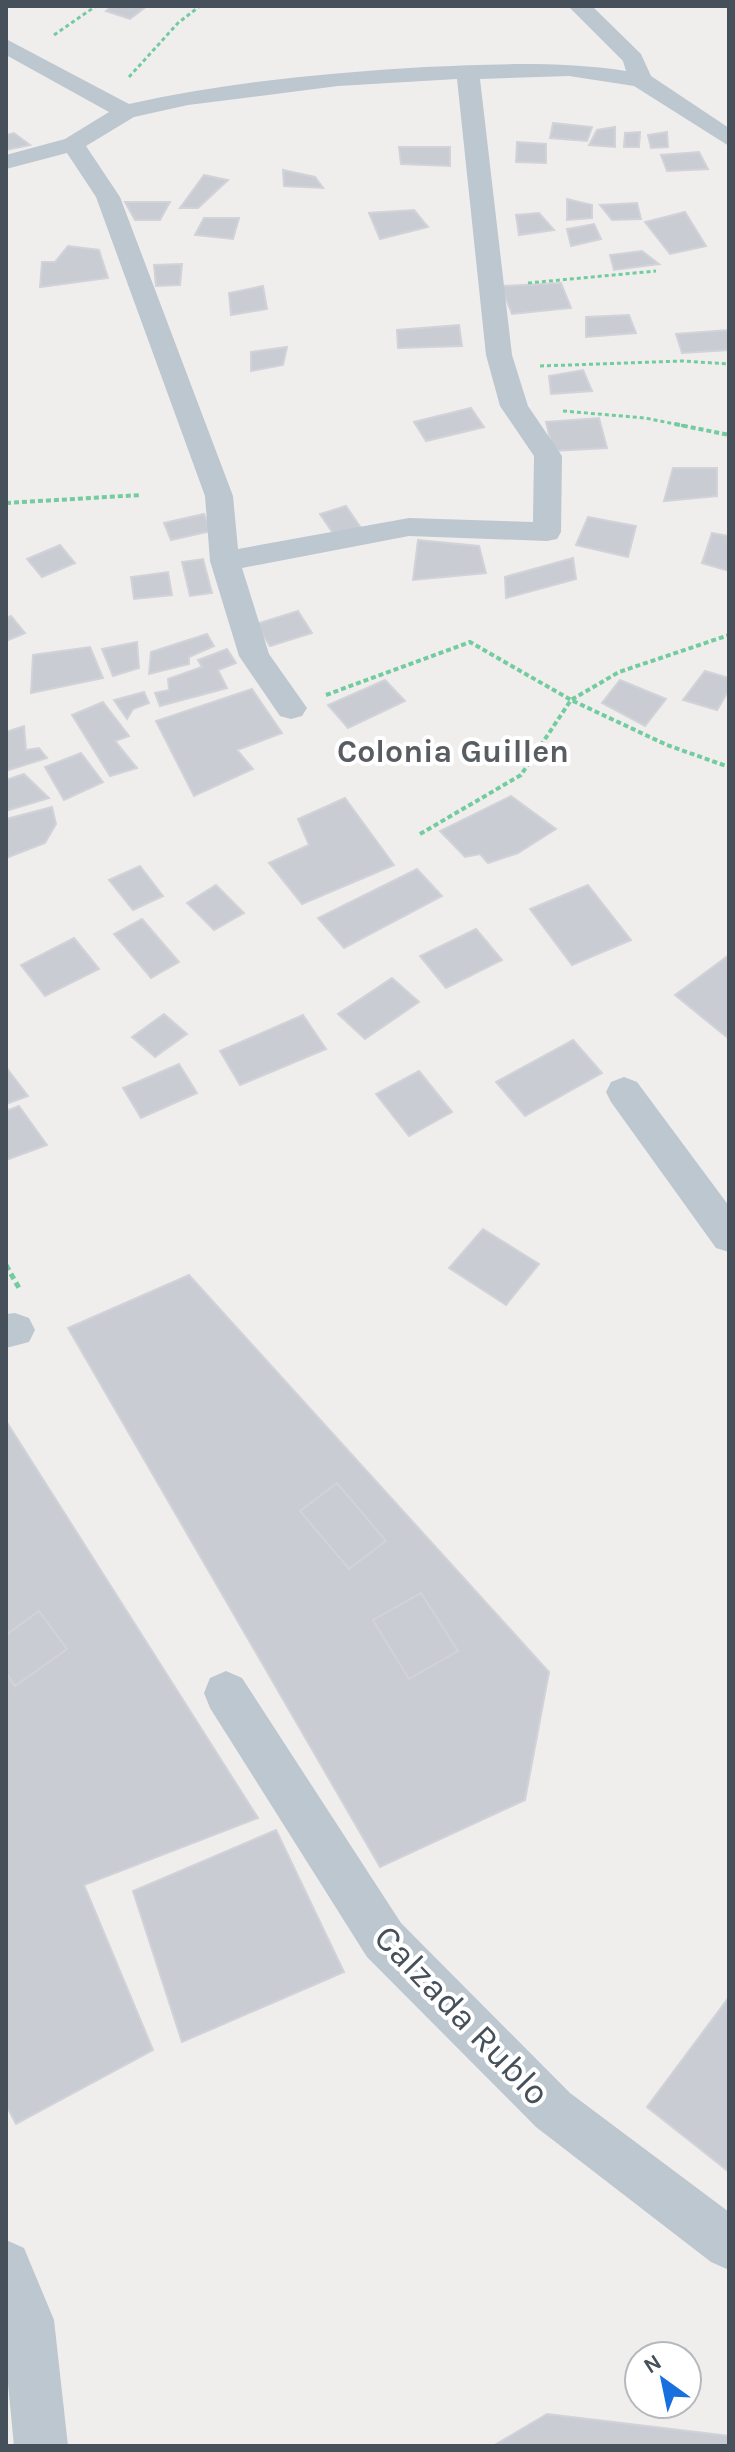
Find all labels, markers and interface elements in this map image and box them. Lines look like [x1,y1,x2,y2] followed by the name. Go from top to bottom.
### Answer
[337,733,569,770] district label: Colonia Guillen
[366,1916,558,2114] street label: Calzada Rublo
[623,2340,703,2420] north arrow
[639,2349,666,2379] text: N

